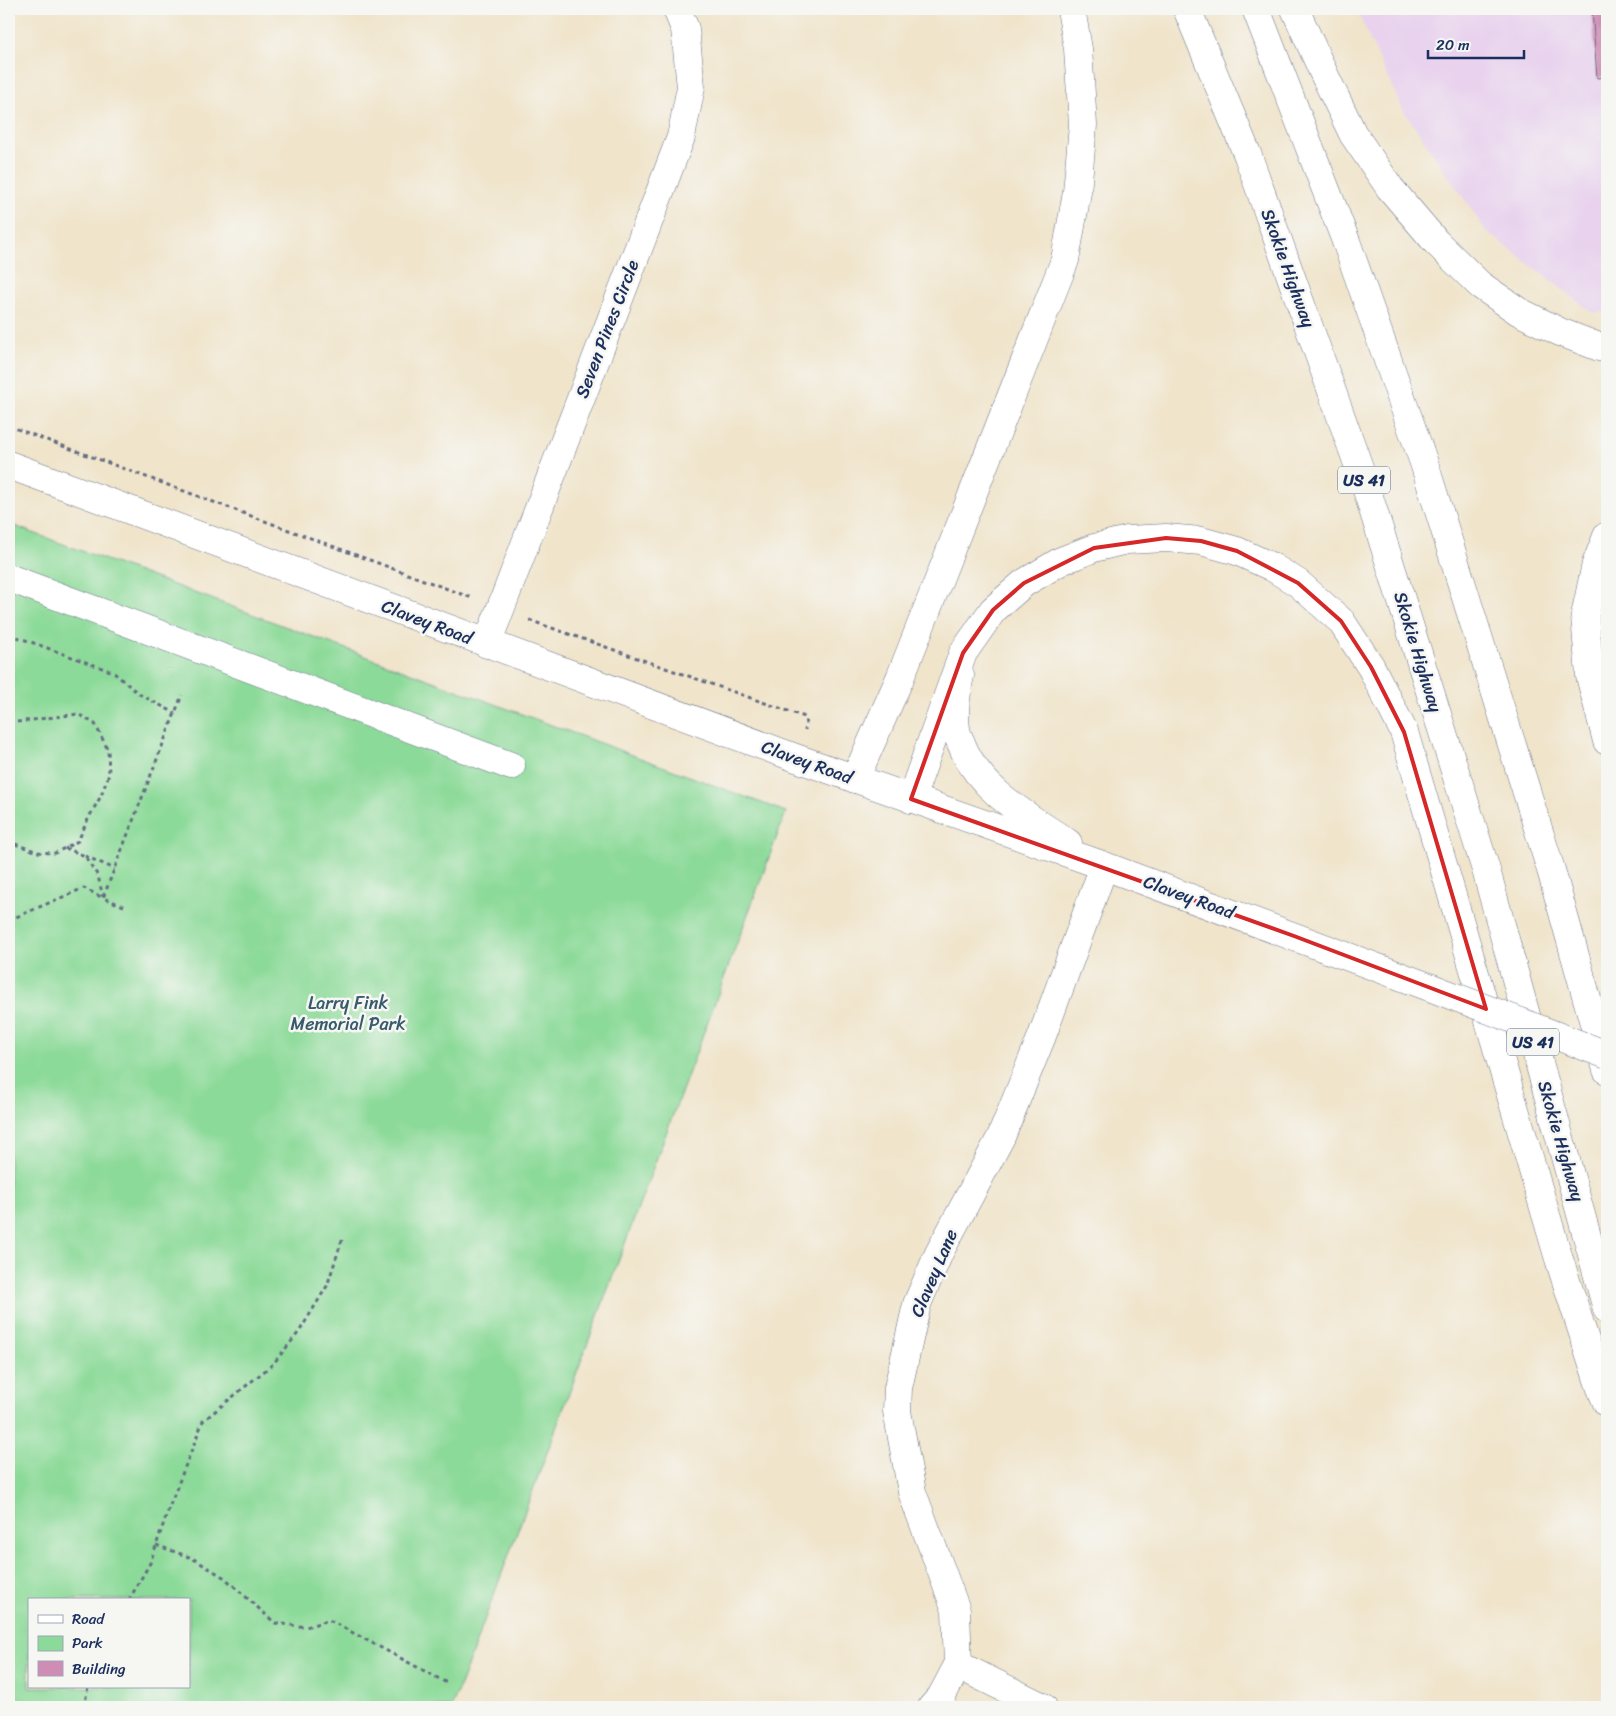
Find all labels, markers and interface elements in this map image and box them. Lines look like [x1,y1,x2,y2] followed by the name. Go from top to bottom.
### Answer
[1428,28,1525,60] scale bar
[1436,32,1470,58] text: 20 m
[1252,204,1325,333] street label: Skokie Highway
[566,255,648,403] street label: Seven Pines Circle
[1338,466,1390,494] road number: US 41
[1384,588,1452,717] street label: Skokie Highway
[377,590,479,655] street label: Clavey Road
[757,731,859,794] street label: Clavey Road
[1139,866,1241,929] street label: Clavey Road
[290,987,406,1040] park label: Larry Fink Memorial Park
[1507,1028,1559,1056] road number: US 41
[1528,1077,1594,1206] street label: Skokie Highway
[901,1224,967,1322] street label: Clavey Lane
[28,1598,190,1688] legend
[72,1606,105,1632] text: Road
[72,1630,103,1656] text: Park
[72,1656,126,1682] text: Building

